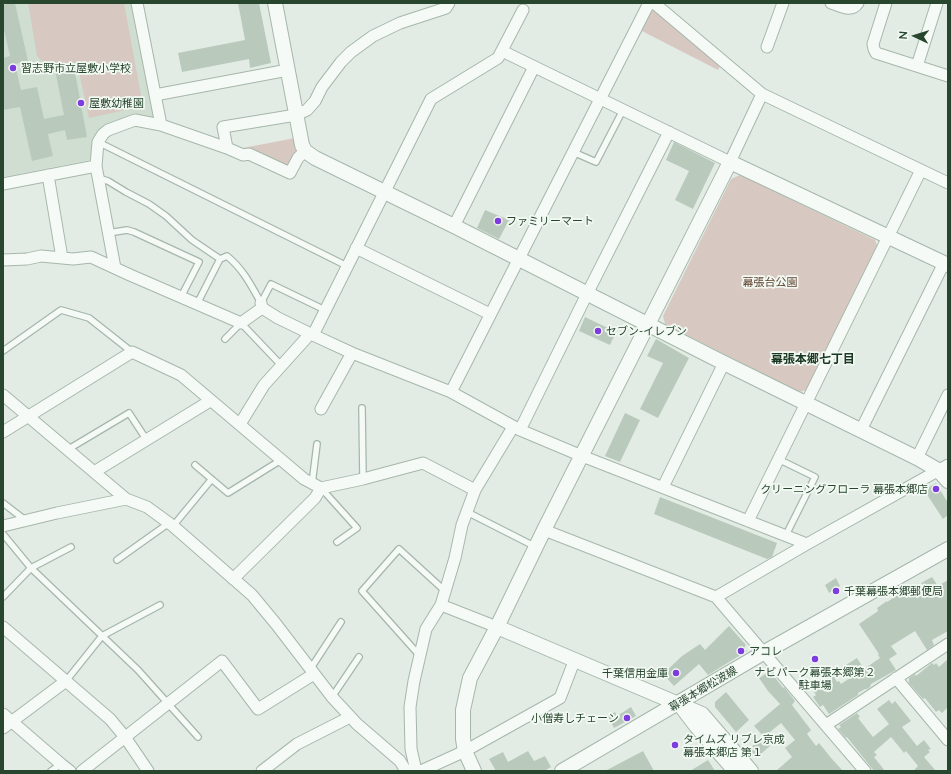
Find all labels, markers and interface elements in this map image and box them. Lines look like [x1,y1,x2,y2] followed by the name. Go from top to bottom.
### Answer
[895,16,935,56] north arrow
[896,30,909,40] text: N
[21,61,131,75] place label: 習志野市立屋敷小学校
[8,63,18,73] marker: 習志野市立屋敷小学校
[89,96,144,110] place label: 屋敷幼稚園
[76,98,86,108] marker: 屋敷幼稚園
[506,214,594,228] place label: ファミリーマート
[493,216,503,226] marker: ファミリーマート
[743,275,797,289] park label: 幕張台公園
[606,324,687,338] place label: セブン-イレブン
[593,326,603,336] marker: セブン-イレブン
[771,352,855,366] district label: 幕張本郷七丁目
[760,482,928,496] place label: クリーニングフローラ 幕張本郷店
[931,484,941,494] marker: クリーニングフローラ 幕張本郷店
[844,584,943,598] place label: 千葉幕張本郷郵便局
[831,586,841,596] marker: 千葉幕張本郷郵便局
[749,644,782,658] place label: アコレ
[736,646,746,656] marker: アコレ
[810,654,820,664] marker: ナビパーク幕張本郷第２ 駐車場
[667,664,739,714] street label: 幕張本郷松波線
[755,665,875,691] place label: ナビパーク幕張本郷第２ 駐車場
[602,666,668,680] place label: 千葉信用金庫
[671,668,681,678] marker: 千葉信用金庫
[531,711,619,725] place label: 小僧寿しチェーン
[622,713,632,723] marker: 小僧寿しチェーン
[683,732,785,758] place label: タイムズ リブレ京成 幕張本郷店 第１
[670,740,680,750] marker: タイムズ リブレ京成 幕張本郷店 第１

